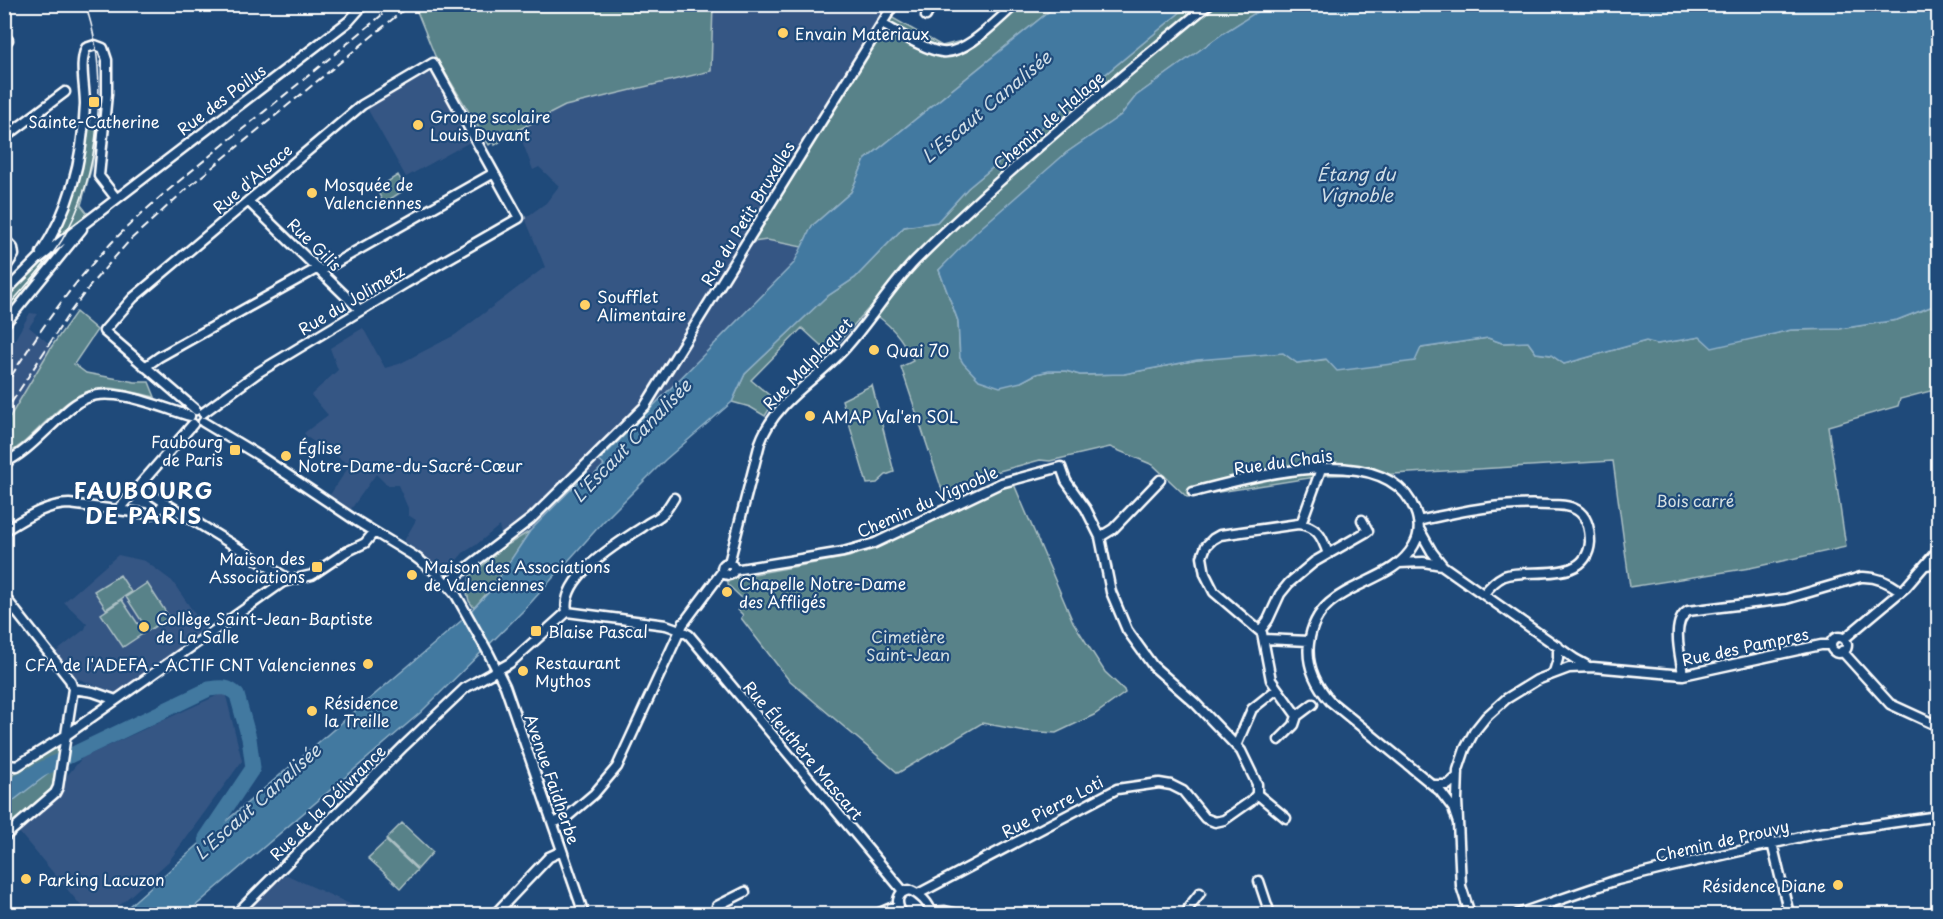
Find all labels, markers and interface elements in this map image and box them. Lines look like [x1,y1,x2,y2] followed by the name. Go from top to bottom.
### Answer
[795,21,929,45] place label: Envain Materiaux
[776,26,790,40] marker: Envain Materiaux
[915,43,1058,169] water label: L'Escaut Canalisée
[172,58,270,140] street label: Rue des Poilus
[987,65,1109,175] street label: Chemin de Halage
[87,95,101,109] marker: Sainte-Catherine
[430,104,551,146] place label: Groupe scolaire Louis Duvant
[28,109,160,133] place label: Sainte-Catherine
[411,118,425,132] marker: Groupe scolaire Louis Duvant
[694,136,800,290] street label: Rue du Petit Bruxelles
[207,137,297,219] street label: Rue d'Alsace
[1317,160,1396,208] water label: Étang du Vignoble
[324,172,422,214] place label: Mosquée de Valenciennes
[305,186,319,200] marker: Mosquée de Valenciennes
[283,212,347,276] street label: Rue Gilis
[293,258,409,340] street label: Rue du Jolimetz
[597,284,686,326] place label: Soufflet Alimentaire
[578,298,592,312] marker: Soufflet Alimentaire
[757,311,858,415] street label: Rue Malplaquet
[886,338,949,362] place label: Quai 70
[867,343,881,357] marker: Quai 70
[565,372,698,508] water label: L'Escaut Canalisée
[822,404,958,428] place label: AMAP Val'en SOL
[803,409,817,423] marker: AMAP Val'en SOL
[151,429,223,471] place label: Faubourg de Paris
[298,435,523,477] place label: Église Notre-Dame-du-Sacré-Cœur
[1232,442,1334,480] street label: Rue du Chais
[228,443,242,457] marker: Faubourg de Paris
[279,449,293,463] marker: Église Notre-Dame-du-Sacré-Cœur
[853,459,1002,543] street label: Chemin du Vignoble
[74,473,214,531] district label: FAUBOURG DE PARIS
[1656,488,1734,512] park label: Bois carré
[209,546,305,588] place label: Maison des Associations
[424,554,610,596] place label: Maison des Associations de Valenciennes
[310,560,324,574] marker: Maison des Associations
[405,568,419,582] marker: Maison des Associations de Valenciennes
[739,571,906,613] place label: Chapelle Notre-Dame des Affligés
[720,585,734,599] marker: Chapelle Notre-Dame des Affligés
[156,606,373,648] place label: Collège Saint-Jean-Baptiste de La Salle
[548,619,648,643] place label: Blaise Pascal
[137,620,151,634] marker: Collège Saint-Jean-Baptiste de La Salle
[1679,621,1811,671] street label: Rue des Pampres
[529,624,543,638] marker: Blaise Pascal
[866,624,950,666] park label: Cimetière Saint-Jean
[535,650,621,692] place label: Restaurant Mythos
[25,652,356,676] place label: CFA de l'ADEFA - ACTIF CNT Valenciennes
[361,657,375,671] marker: CFA de l'ADEFA - ACTIF CNT Valenciennes
[516,664,530,678] marker: Restaurant Mythos
[738,675,870,825] street label: Rue Éleuthère Mascart
[324,690,399,732] place label: Résidence la Treille
[305,704,319,718] marker: Résidence la Treille
[519,711,587,847] street label: Avenue Faidherbe
[188,736,327,865] water label: L'Escaut Canalisée
[264,738,391,865] street label: Rue de la Délivrance
[997,769,1107,843] street label: Rue Pierre Loti
[1653,813,1791,867] street label: Chemin de Prouvy
[38,867,165,891] place label: Parking Lacuzon
[19,872,33,886] marker: Parking Lacuzon
[1702,873,1826,897] place label: Résidence Diane
[1831,878,1845,892] marker: Résidence Diane

